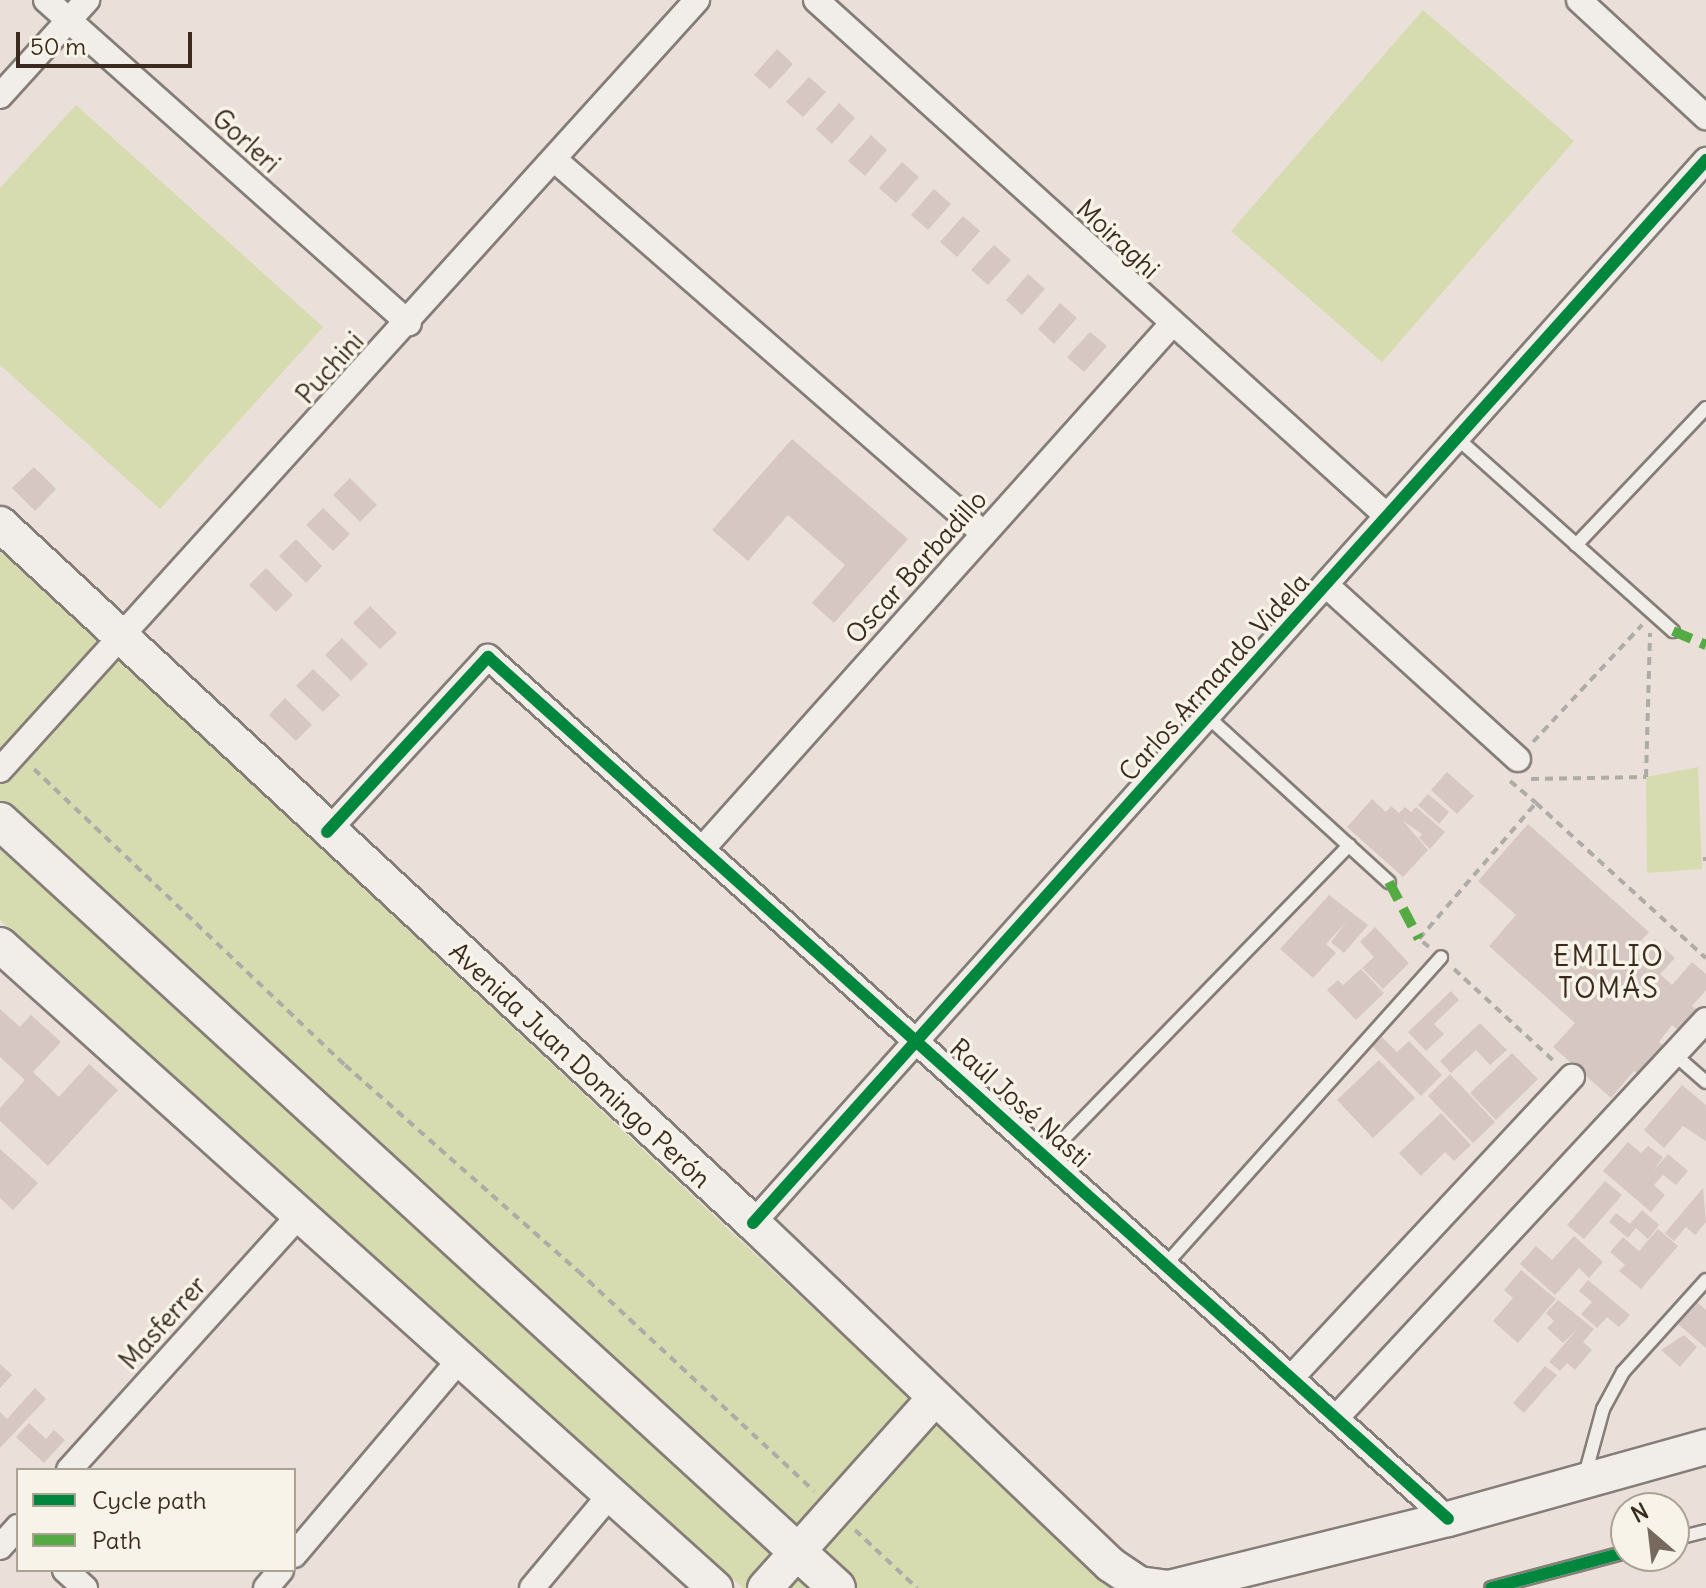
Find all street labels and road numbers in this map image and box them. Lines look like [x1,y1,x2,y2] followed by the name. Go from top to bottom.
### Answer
[206,103,286,179] street label: Gorleri
[1070,193,1166,285] street label: Moiraghi
[290,326,370,410] street label: Puchini
[839,484,993,650] street label: Oscar Barbadillo
[1112,567,1316,787] street label: Carlos Armando Videla
[443,936,717,1194] street label: Avenida Juan Domingo Perón
[944,1032,1096,1174] street label: Raúl José Nasti
[113,1270,213,1376] street label: Masferrer

